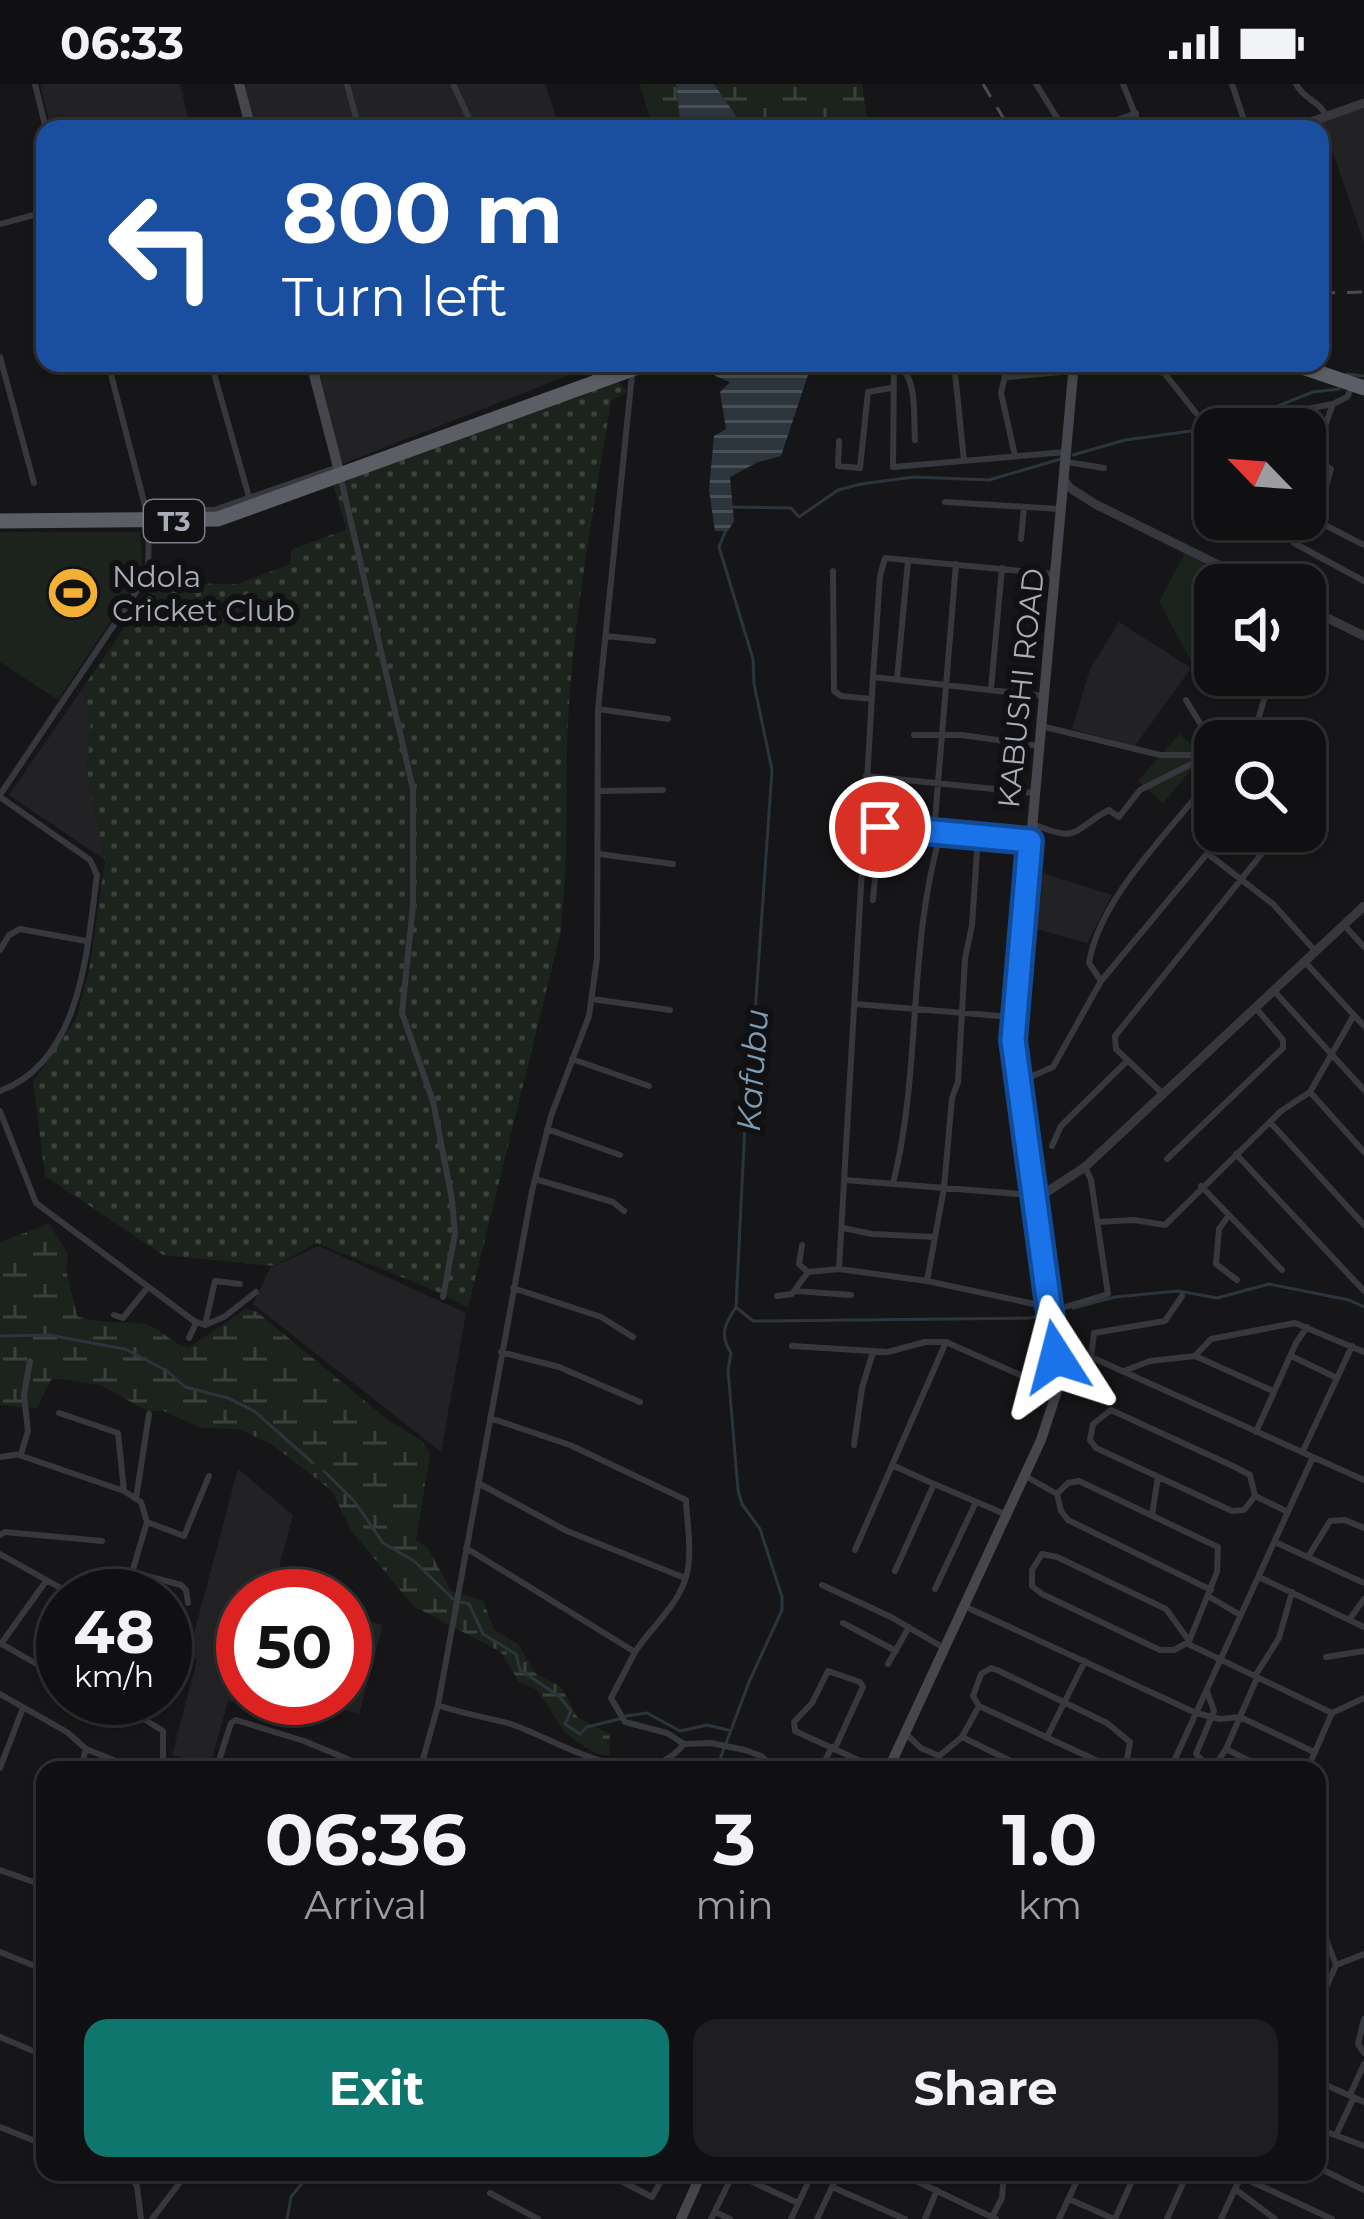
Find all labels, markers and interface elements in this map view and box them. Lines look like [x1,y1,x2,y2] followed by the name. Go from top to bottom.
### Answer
[60,15,184,70] text: 06:33
[282,162,563,264] text: 800 m
[84,168,240,324] icon: left
[282,264,508,330] text: Turn left
[1194,408,1326,540] north arrow
[1194,408,1326,852] map controls
[144,500,204,542] road number: T3
[112,558,295,629] place label: Ndola Cricket Club
[1194,564,1326,696] button: sound
[45,565,101,621] sports icon: Ndola Cricket Club
[990,566,1052,810] street label: KABUSHI ROAD
[1194,720,1326,852] button: search
[829,776,931,878] pin
[847,794,913,860] icon: arrive
[728,1007,776,1133] water label: Kafubu
[993,1294,1119,1420] position arrow
[216,1569,372,1725] speed limit sign: 50
[73,1595,155,1668] text: 48
[74,1658,154,1695] text: km/h
[265,1795,467,1883] text: 06:36
[713,1795,756,1883] text: 3
[1002,1795,1097,1883] text: 1.0
[304,1881,427,1929] text: Arrival
[695,1881,774,1929] text: min
[1018,1881,1082,1929] text: km
[84,2019,669,2157] button: Exit
[693,2019,1278,2157] button: Share

